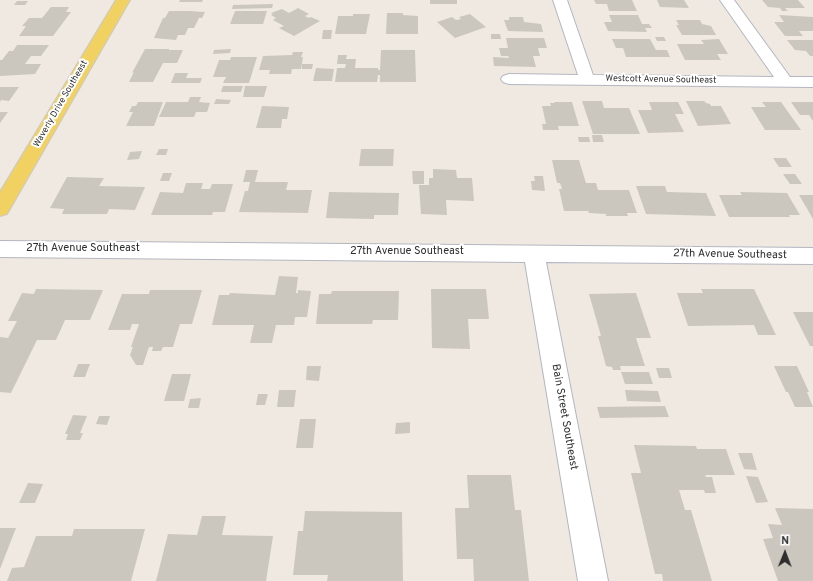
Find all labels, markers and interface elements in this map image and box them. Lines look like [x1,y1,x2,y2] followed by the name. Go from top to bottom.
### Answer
[32,59,90,149] street label: Waverly Drive Southeast
[605,74,717,86] street label: Westcott Avenue Southeast
[26,242,140,256] street label: 27th Avenue Southeast
[350,245,464,259] street label: 27th Avenue Southeast
[673,247,787,263] street label: 27th Avenue Southeast
[548,363,580,471] street label: Bain Street Southeast
[765,533,805,573] north arrow
[781,534,789,548] text: N

